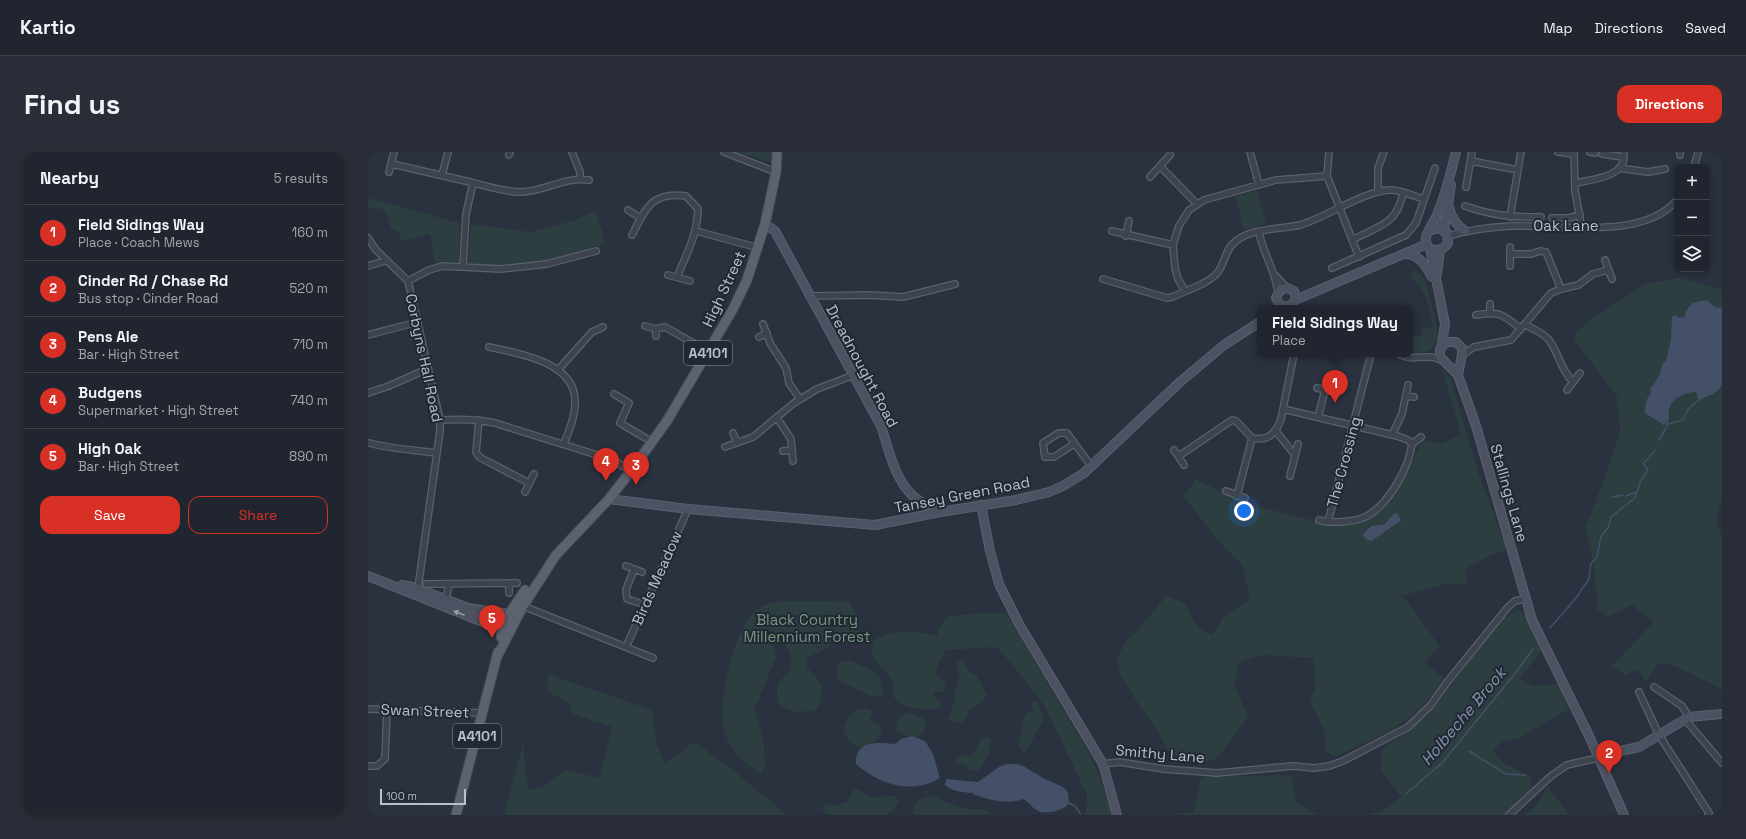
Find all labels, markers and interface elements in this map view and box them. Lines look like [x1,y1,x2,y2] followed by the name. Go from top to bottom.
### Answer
[20,15,76,40] text: Kartio
[1543,19,1573,37] text: Map
[1595,19,1663,37] text: Directions
[1685,19,1726,37] text: Saved
[1617,85,1722,123] button: Directions
[24,86,121,122] text: Find us
[1674,164,1710,272] map controls
[1674,164,1710,200] button: +
[40,167,99,189] text: Nearby
[274,170,328,187] text: 5 results
[1674,200,1710,236] button: −
[78,215,204,234] text: Field Sidings Way
[1533,216,1599,235] street label: Oak Lane
[50,224,56,241] text: 1
[292,224,328,241] text: 160 m
[78,234,200,251] text: Place · Coach Mews
[1674,236,1710,272] button: layers
[698,248,750,330] street label: High Street
[78,271,228,290] text: Cinder Rd / Chase Rd
[49,280,57,297] text: 2
[290,280,328,297] text: 520 m
[78,290,218,307] text: Bus stop · Cinder Road
[402,292,447,424] street label: Corbyns Hall Road
[822,301,903,430] street label: Dreadnought Road
[1257,305,1413,357] popup
[1272,313,1398,332] text: Field Sidings Way
[78,327,138,346] text: Pens Ale
[1272,332,1306,349] text: Place
[49,336,57,353] text: 3
[293,336,328,353] text: 710 m
[684,341,732,365] road number: A4101
[78,346,179,363] text: Bar · High Street
[1322,370,1348,403] pin: 1
[78,383,142,402] text: Budgens
[49,392,57,409] text: 4
[290,392,328,409] text: 740 m
[78,402,239,419] text: Supermarket · High Street
[1322,414,1365,509] street label: The Crossing
[78,439,142,458] text: High Oak
[1486,442,1533,544] street label: Stallings Lane
[49,448,57,465] text: 5
[289,448,328,465] text: 890 m
[593,448,619,481] pin: 4
[623,452,649,485] pin: 3
[78,458,179,475] text: Bar · High Street
[892,472,1031,517] street label: Tansey Green Road
[40,496,180,534] button: Save
[188,496,328,534] button: Share
[1234,501,1254,521] your location
[627,528,686,628] street label: Birds Meadow
[479,605,505,638] pin: 5
[453,609,465,615] one-way arrow
[743,610,871,646] park label: Black Country Millennium Forest
[1416,661,1512,770] water label: Holbeche Brook
[380,699,470,722] street label: Swan Street
[453,724,501,748] road number: A4101
[1115,740,1206,767] street label: Smithy Lane
[1596,740,1622,773] pin: 2
[380,787,466,806] scale bar
[386,789,417,803] text: 100 m

